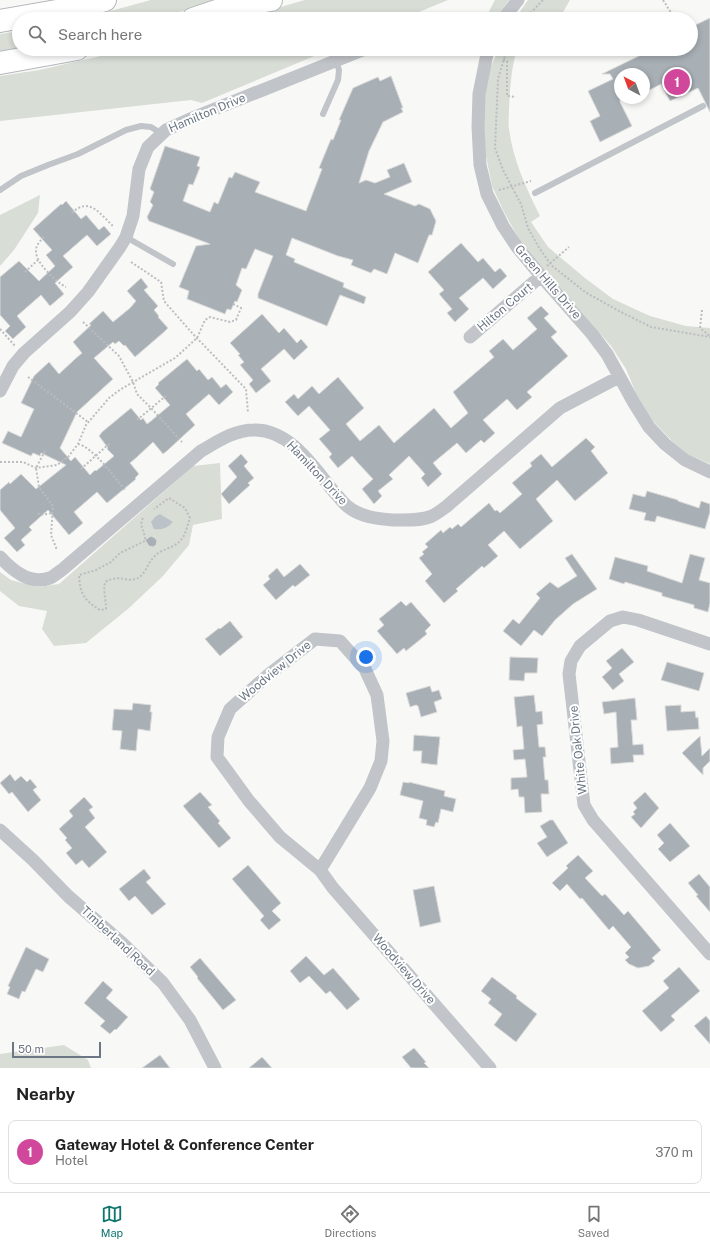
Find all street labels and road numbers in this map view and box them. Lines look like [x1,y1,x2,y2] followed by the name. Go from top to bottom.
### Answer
[166,90,248,136] street label: Hamilton Drive
[512,242,584,322] street label: Green Hills Drive
[475,280,536,334] street label: Hilton Court
[284,438,350,508] street label: Hamilton Drive
[236,638,314,704] street label: Woodview Drive
[566,705,590,795] street label: White Oak Drive
[79,904,157,978] street label: Timberland Road
[370,931,438,1007] street label: Woodview Drive

